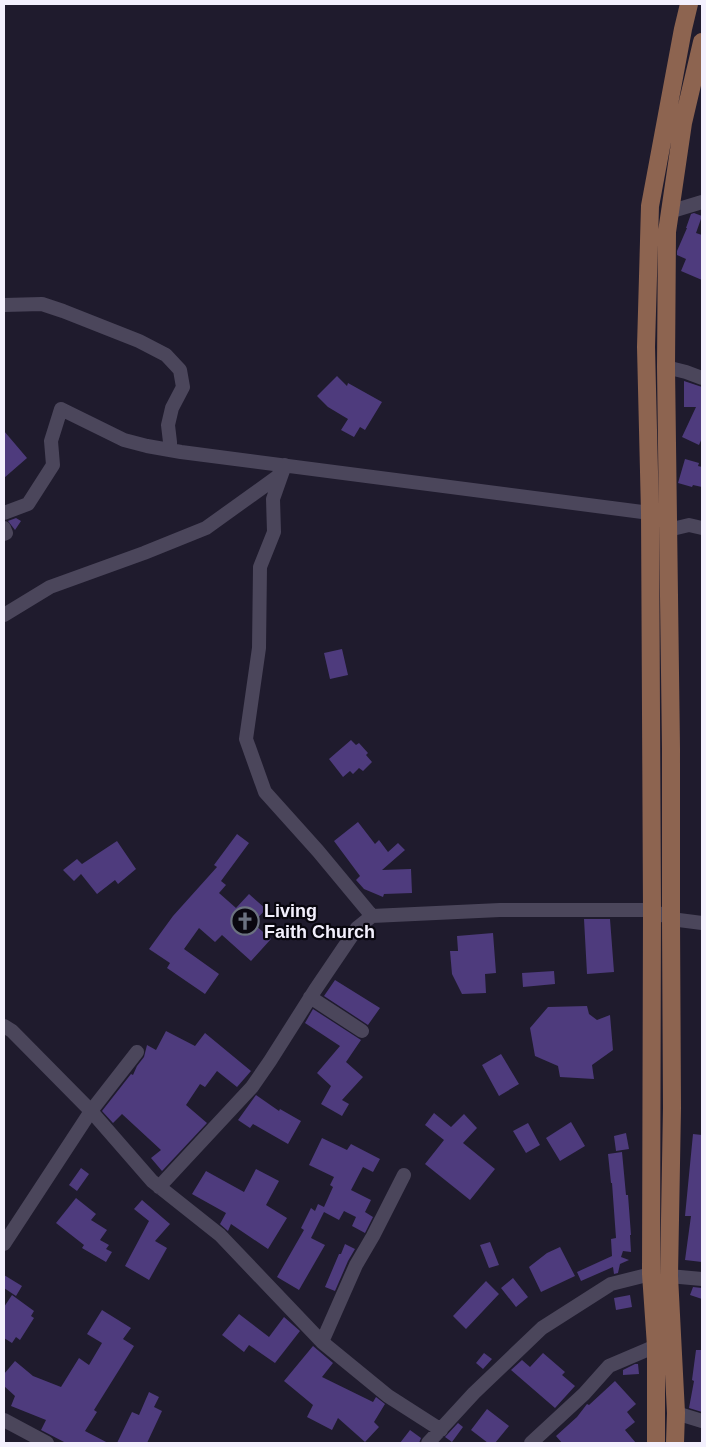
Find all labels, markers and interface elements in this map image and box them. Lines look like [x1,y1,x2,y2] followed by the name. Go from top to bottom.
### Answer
[264,901,375,942] place label: Living Faith Church
[230,906,260,936] church icon: Living Faith Church

